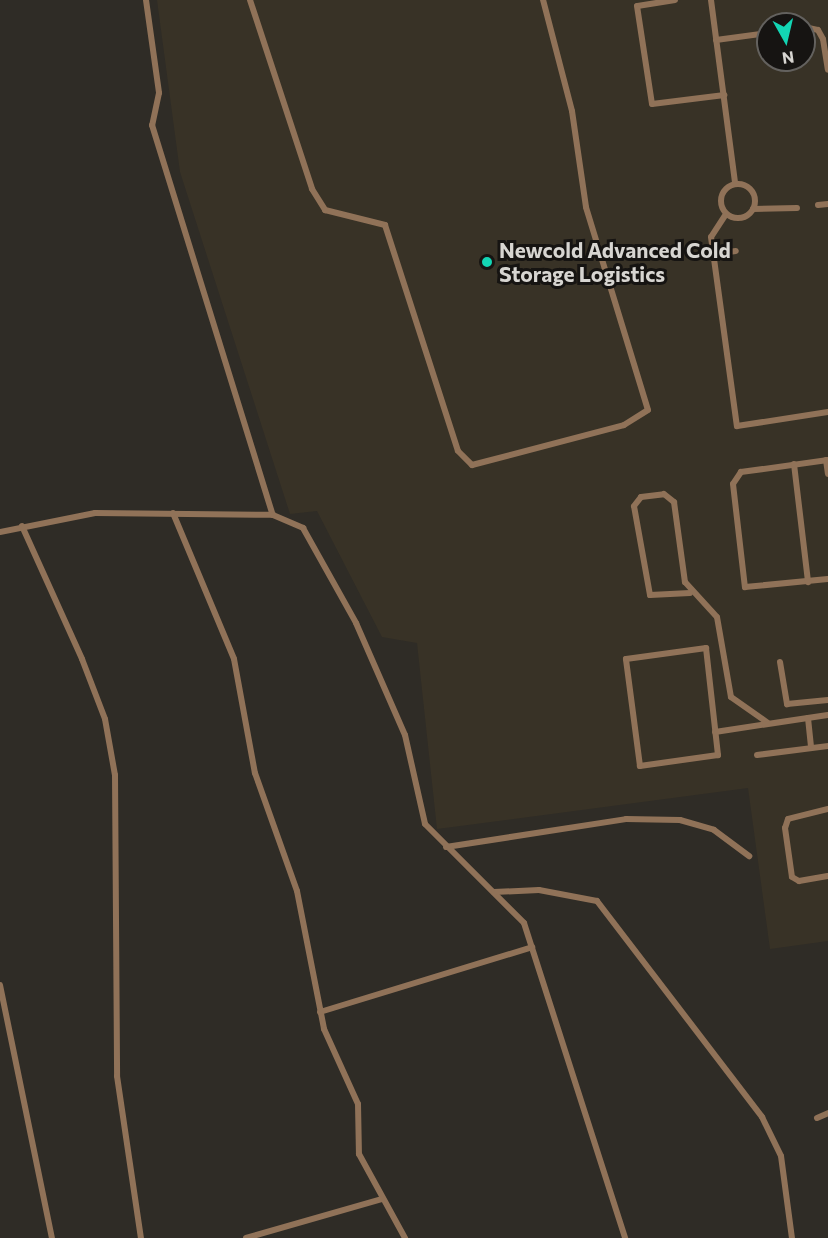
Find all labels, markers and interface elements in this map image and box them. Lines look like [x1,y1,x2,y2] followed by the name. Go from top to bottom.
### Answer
[756,12,816,72] north arrow
[781,48,796,69] text: N
[499,237,731,287] place label: Newcold Advanced Cold Storage Logistics
[480,255,494,269] marker: Newcold Advanced Cold Storage Logistics

